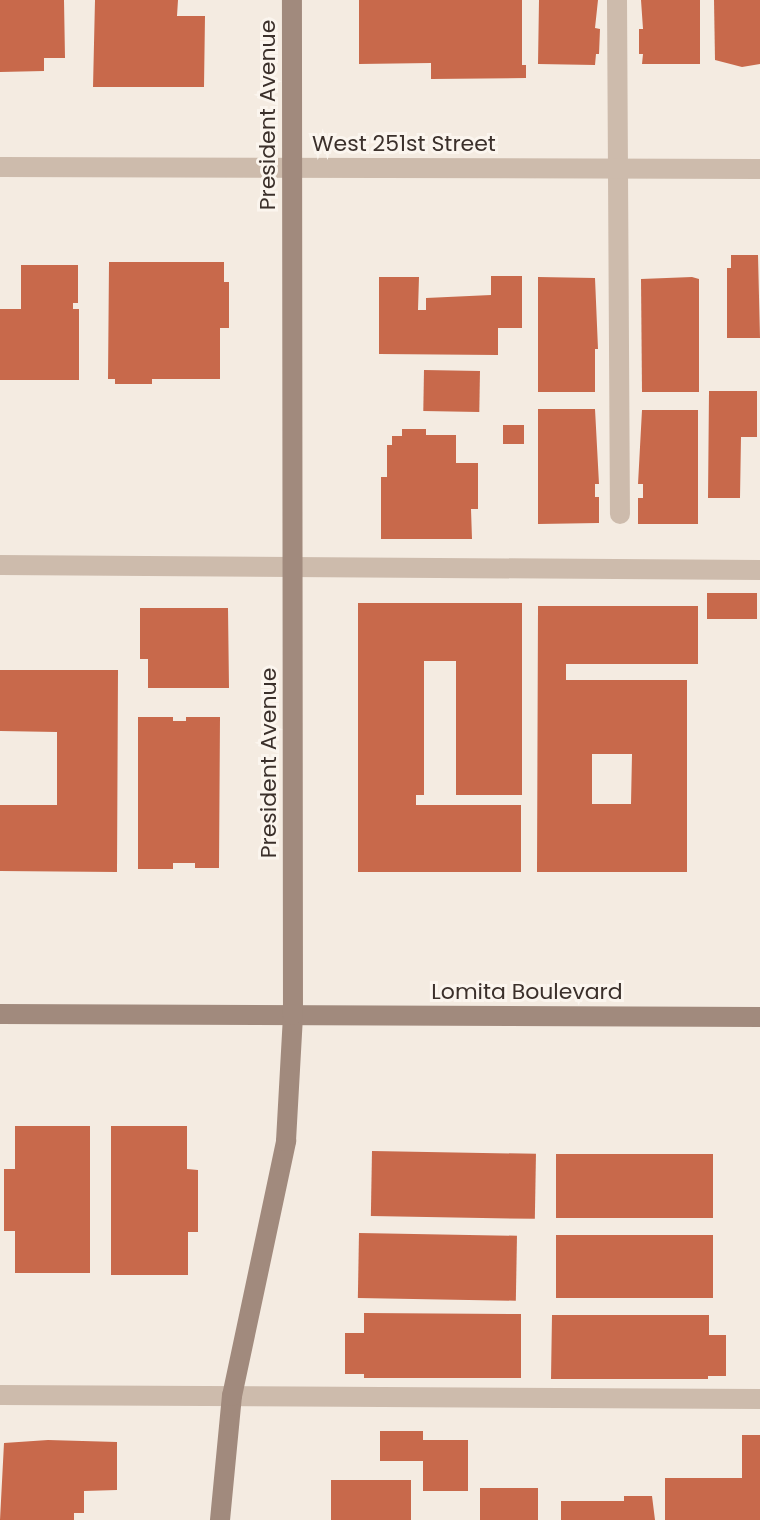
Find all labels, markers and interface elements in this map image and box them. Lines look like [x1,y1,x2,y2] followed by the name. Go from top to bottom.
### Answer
[255,20,281,210] street label: President Avenue
[312,131,496,157] street label: West 251st Street
[256,668,282,858] street label: President Avenue
[431,979,623,1005] street label: Lomita Boulevard

